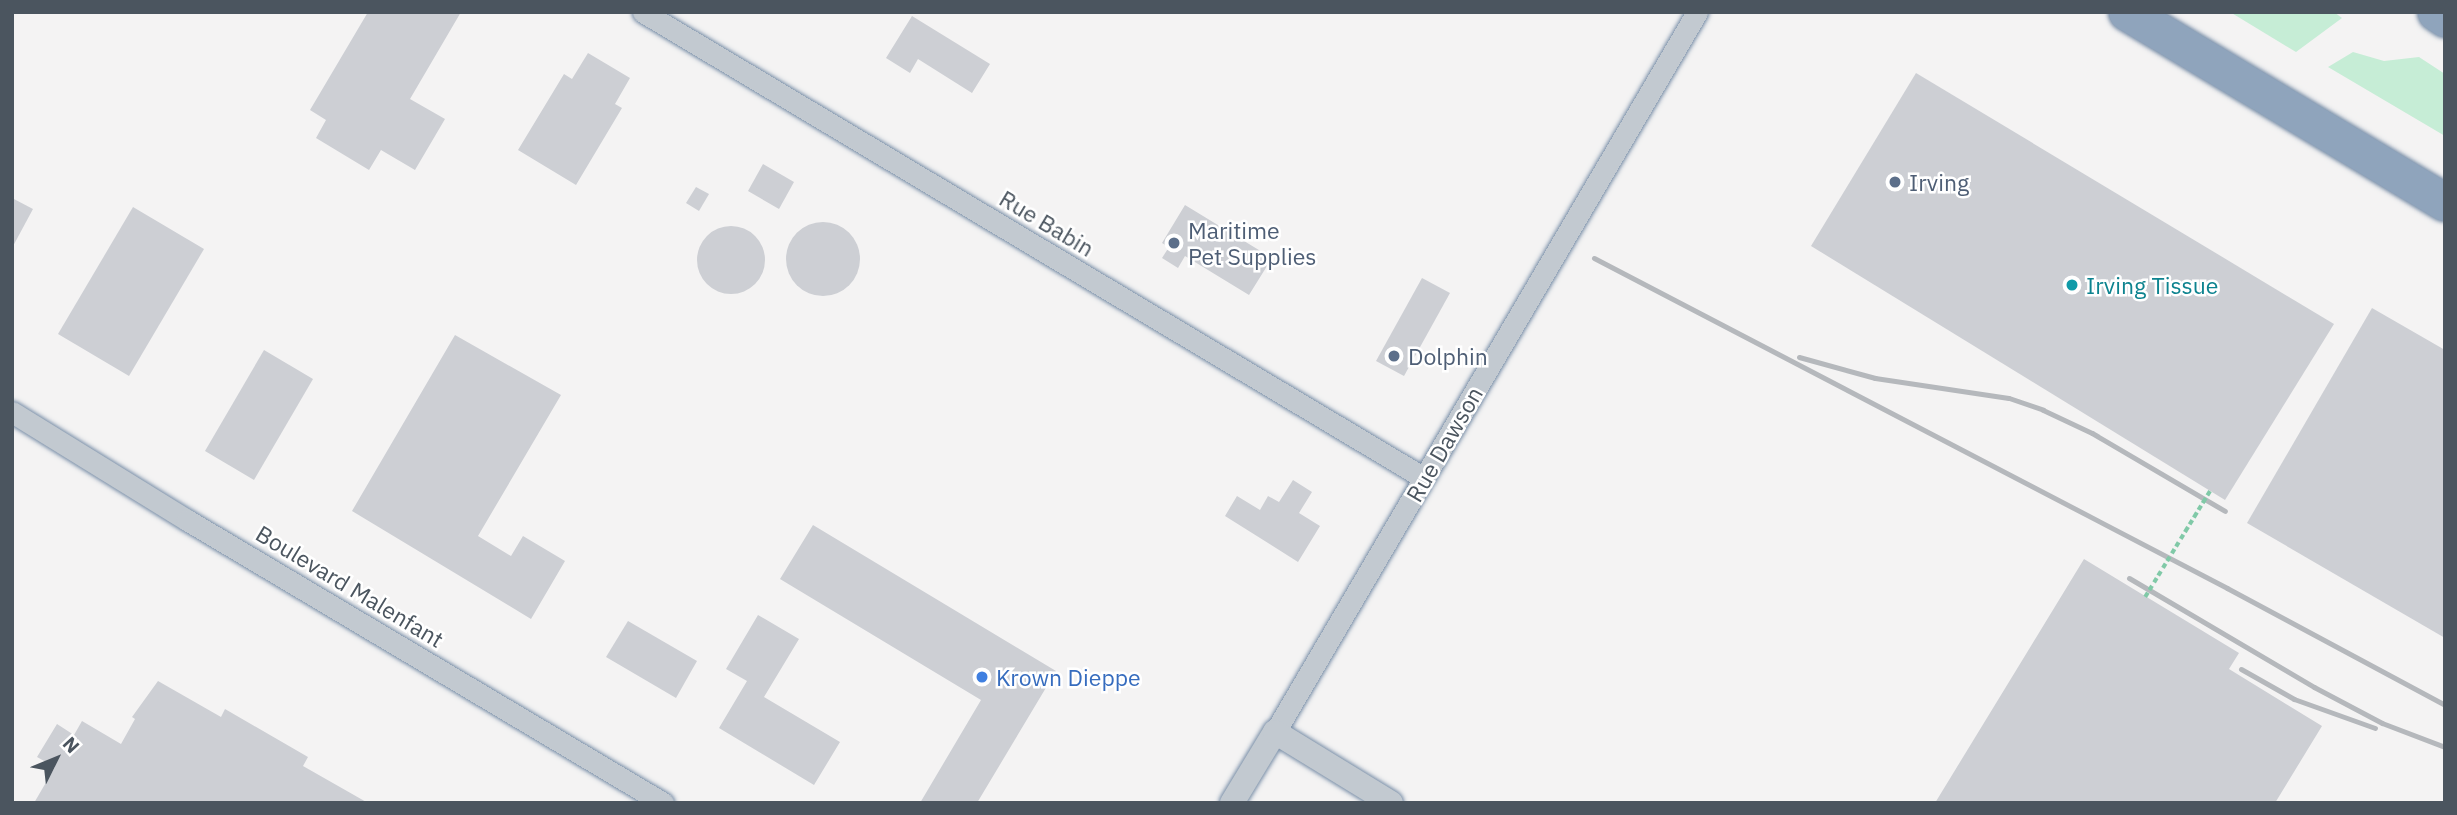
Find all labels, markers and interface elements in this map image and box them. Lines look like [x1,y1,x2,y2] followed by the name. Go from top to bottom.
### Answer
[1909,168,1969,196] place label: Irving
[1887,174,1903,190] marker: Irving
[995,184,1099,262] street label: Rue Babin
[1188,216,1317,270] place label: Maritime Pet Supplies
[1166,235,1182,251] marker: Maritime Pet Supplies
[2086,271,2218,299] place label: Irving Tissue
[2064,277,2080,293] marker: Irving Tissue
[1408,342,1488,370] place label: Dolphin
[1386,348,1402,364] marker: Dolphin
[1400,382,1488,506] street label: Rue Dawson
[251,519,449,653] street label: Boulevard Malenfant
[996,663,1141,691] place label: Krown Dieppe
[974,669,990,685] marker: Krown Dieppe
[21,724,91,794] north arrow
[58,731,85,758] text: N

